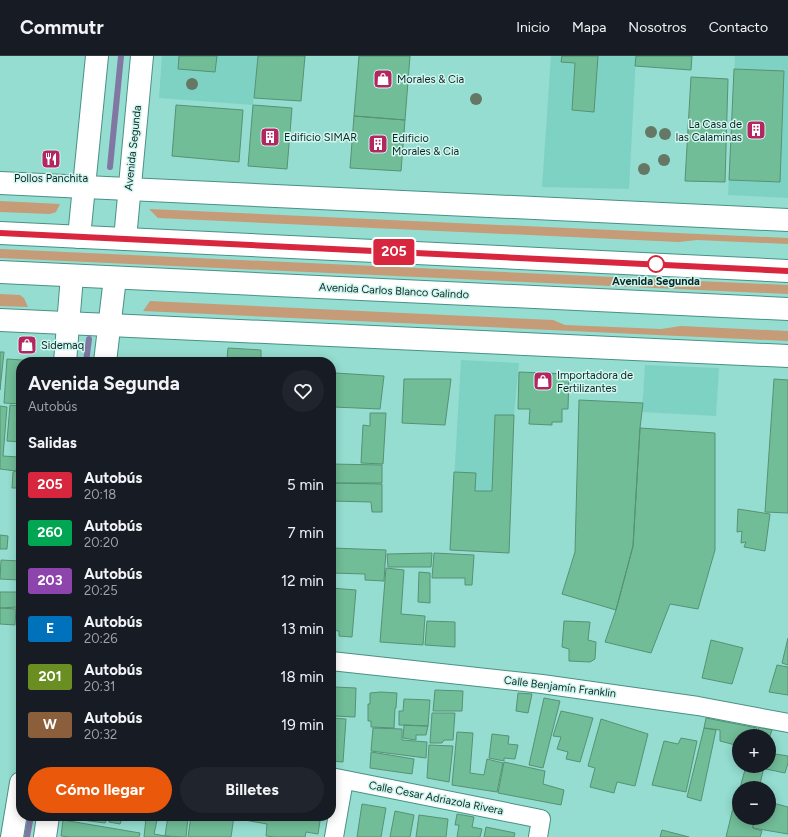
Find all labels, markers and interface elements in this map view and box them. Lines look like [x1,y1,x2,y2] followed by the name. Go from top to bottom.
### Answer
[20,16,104,39] text: Commutr
[516,19,550,36] text: Inicio
[572,19,606,36] text: Mapa
[628,19,687,36] text: Nosotros
[709,19,768,36] text: Contacto
[372,68,394,90] shop icon: Morales & Cia
[397,73,464,86] place label: Morales & Cia
[122,105,144,191] street label: Avenida Segunda
[676,118,742,144] place label: La Casa de las Calaminas
[745,119,767,141] building icon: La Casa de las Calaminas
[259,126,281,148] building icon: Edificio SIMAR
[284,131,357,144] place label: Edificio SIMAR
[392,132,459,158] place label: Edificio Morales & Cia
[367,133,389,155] building icon: Edificio Morales & Cia
[40,148,62,170] restaurant icon: Pollos Panchita
[14,172,88,185] place label: Pollos Panchita
[371,239,417,265] line badge: 205
[381,243,407,260] text: 205
[647,255,665,273] marker: Avenida Segunda
[612,275,700,288] place label: Avenida Segunda
[319,281,469,301] street label: Avenida Carlos Blanco Galindo
[16,334,38,356] shop icon: Sidemaq
[41,339,84,352] place label: Sidemaq
[557,369,633,395] place label: Importadora de Fertilizantes
[282,370,324,412] button: heart
[532,370,554,392] shop icon: Importadora de Fertilizantes
[28,372,180,395] text: Avenida Segunda
[28,399,77,414] text: Autobús
[28,434,77,452] text: Salidas
[84,469,142,487] text: Autobús
[37,476,63,493] text: 205
[287,476,324,494] text: 5 min
[84,487,116,502] text: 20:18
[84,517,142,535] text: Autobús
[37,524,63,541] text: 260
[288,524,324,542] text: 7 min
[84,535,119,550] text: 20:20
[84,565,142,583] text: Autobús
[38,572,62,589] text: 203
[281,572,324,590] text: 12 min
[84,583,118,598] text: 20:25
[84,613,142,631] text: Autobús
[46,620,54,637] text: E
[281,620,324,638] text: 13 min
[84,631,118,646] text: 20:26
[84,661,142,679] text: Autobús
[38,668,62,685] text: 201
[280,668,324,686] text: 18 min
[503,674,617,700] street label: Calle Benjamín Franklin
[84,679,115,694] text: 20:31
[84,709,142,727] text: Autobús
[43,716,57,733] text: W
[281,716,324,734] text: 19 min
[84,727,117,742] text: 20:32
[732,729,776,825] map controls
[732,729,776,773] button: +
[28,767,172,813] button: Cómo llegar
[180,767,324,813] button: Billetes
[368,779,504,817] street label: Calle Cesar Adriazola Rivera
[732,781,776,825] button: −

